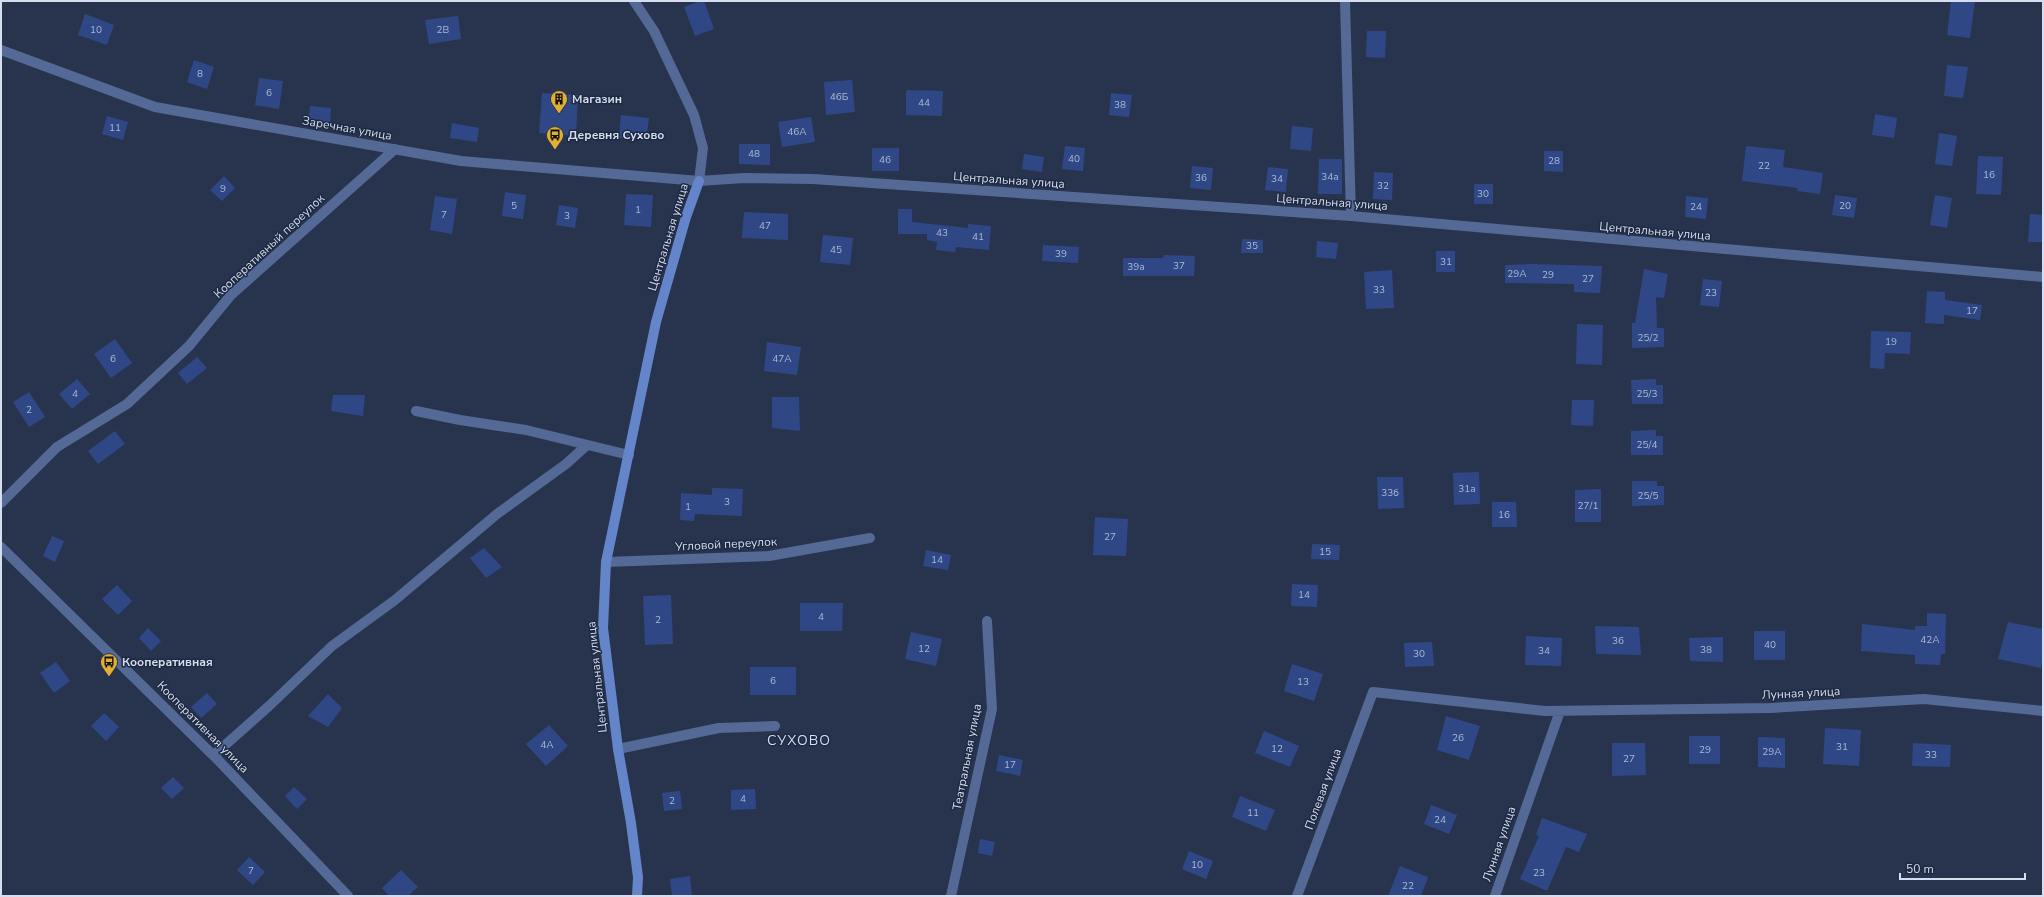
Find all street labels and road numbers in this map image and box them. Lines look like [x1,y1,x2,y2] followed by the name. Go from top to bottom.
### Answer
[301,112,393,144] street label: Заречная улица
[953,168,1065,192] street label: Центральная улица
[644,181,692,293] street label: Центральная улица
[210,190,328,302] street label: Кооперативный переулок
[1276,190,1388,214] street label: Центральная улица
[1599,218,1711,244] street label: Центральная улица
[674,533,778,555] street label: Угловой переулок
[583,621,611,733] street label: Центральная улица
[154,678,252,776] street label: Кооперативная улица
[1761,683,1841,703] street label: Лунная улица
[949,702,985,812] street label: Театральная улица
[1301,746,1345,832] street label: Полевая улица
[1479,804,1519,884] street label: Лунная улица

